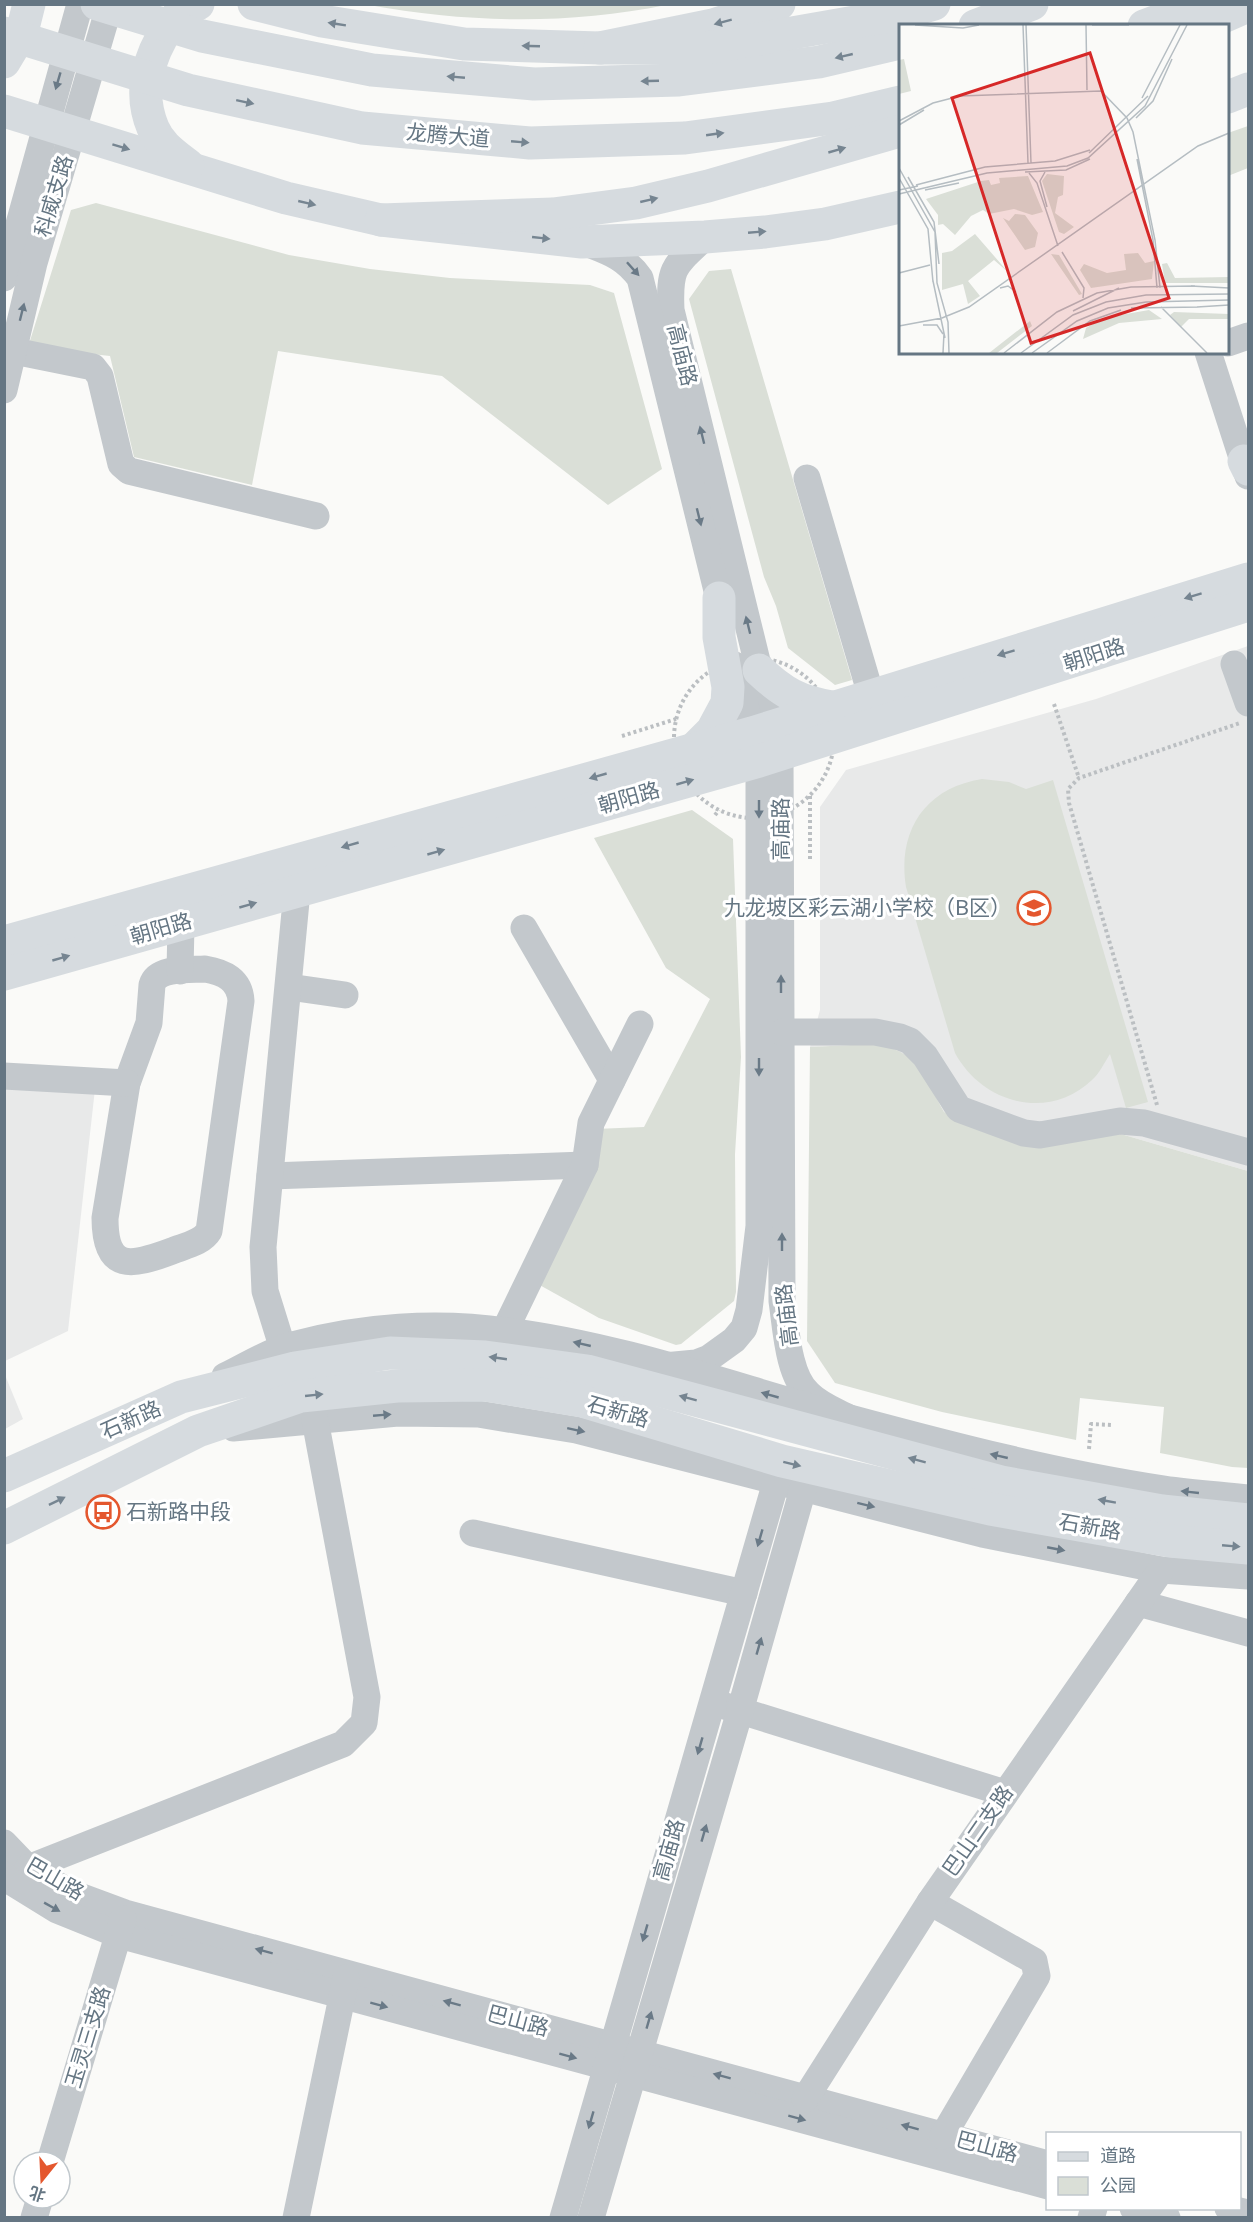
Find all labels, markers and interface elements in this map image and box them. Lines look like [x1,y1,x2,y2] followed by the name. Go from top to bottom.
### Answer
[714,18,732,27] one-way arrow
[328,19,347,28] one-way arrow
[899,24,1229,354] inset map
[521,41,540,51] one-way arrow
[834,52,853,62] one-way arrow
[53,72,62,90] one-way arrow
[446,72,465,82] one-way arrow
[641,77,660,86] one-way arrow
[236,98,255,107] one-way arrow
[405,119,491,152] street label: 龙腾大道
[706,130,725,139] one-way arrow
[511,138,530,147] one-way arrow
[112,142,130,152] one-way arrow
[828,145,846,154] one-way arrow
[29,152,78,240] street label: 科威支路
[639,195,658,205] one-way arrow
[298,199,316,209] one-way arrow
[747,227,766,237] one-way arrow
[532,233,551,242] one-way arrow
[626,261,639,277] one-way arrow
[18,303,28,321] one-way arrow
[663,321,702,388] street label: 高庙路
[696,426,706,445] one-way arrow
[694,508,704,526] one-way arrow
[1184,592,1202,601] one-way arrow
[743,616,753,634] one-way arrow
[1060,633,1128,676] street label: 朝阳路
[997,649,1015,658] one-way arrow
[589,772,607,781] one-way arrow
[595,777,663,818] street label: 朝阳路
[676,777,694,786] one-way arrow
[768,798,793,861] street label: 高庙路
[754,800,764,819] one-way arrow
[341,841,359,851] one-way arrow
[427,847,445,856] one-way arrow
[1016,890,1052,926] school or university icon: 九龙坡区彩云湖小学校（B区）
[724,895,1011,920] place label: 九龙坡区彩云湖小学校（B区）
[239,899,257,909] one-way arrow
[127,908,195,949] street label: 朝阳路
[52,953,70,962] one-way arrow
[776,974,786,993] one-way arrow
[754,1058,764,1077] one-way arrow
[777,1232,787,1251] one-way arrow
[770,1282,803,1348] street label: 高庙路
[572,1339,591,1349] one-way arrow
[488,1354,507,1363] one-way arrow
[305,1390,324,1400] one-way arrow
[761,1390,779,1400] one-way arrow
[584,1391,652,1432] street label: 石新路
[679,1393,697,1402] one-way arrow
[97,1395,165,1444] street label: 石新路
[373,1410,392,1420] one-way arrow
[567,1426,585,1436] one-way arrow
[989,1451,1008,1461] one-way arrow
[908,1454,926,1464] one-way arrow
[783,1459,802,1469] one-way arrow
[1181,1487,1200,1497] one-way arrow
[85,1494,121,1530] bus stop icon: 石新路中段
[1098,1496,1117,1505] one-way arrow
[48,1497,65,1506] one-way arrow
[126,1499,231,1524] place label: 石新路中段
[857,1500,876,1510] one-way arrow
[1057,1509,1123,1544] street label: 石新路
[755,1529,764,1547] one-way arrow
[1222,1541,1241,1551] one-way arrow
[1047,1545,1066,1554] one-way arrow
[755,1637,764,1655] one-way arrow
[694,1737,704,1755] one-way arrow
[937,1781,1018,1881] street label: 巴山二支路
[648,1816,689,1884] street label: 高庙路
[700,1824,709,1842] one-way arrow
[22,1852,89,1905] street label: 巴山路
[44,1902,61,1912] one-way arrow
[640,1924,650,1942] one-way arrow
[255,1946,273,1955] one-way arrow
[60,1983,115,2091] street label: 玉灵三支路
[443,1998,461,2007] one-way arrow
[484,2000,552,2041] street label: 巴山路
[370,2001,389,2011] one-way arrow
[645,2011,654,2029] one-way arrow
[559,2052,577,2062] one-way arrow
[712,2071,730,2080] one-way arrow
[586,2111,595,2129] one-way arrow
[788,2114,806,2123] one-way arrow
[901,2122,919,2131] one-way arrow
[953,2126,1021,2167] street label: 巴山路
[1046,2132,1241,2210] legend
[1100,2145,1136,2166] text: 道路
[12,2150,72,2210] north arrow
[1100,2175,1136,2196] text: 公园
[27,2182,48,2205] text: 北

